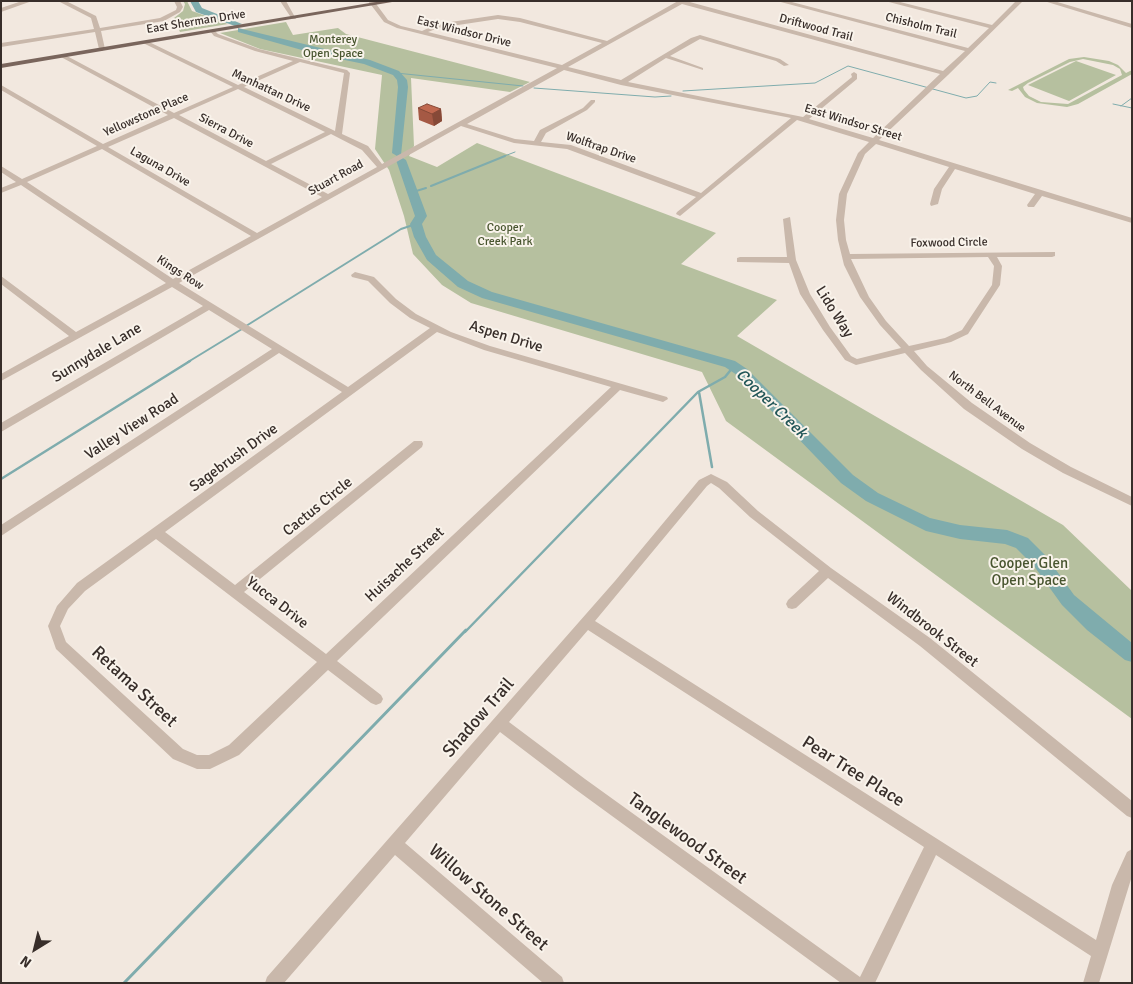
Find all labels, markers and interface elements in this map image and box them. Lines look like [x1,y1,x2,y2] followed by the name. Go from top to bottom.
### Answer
[145,7,247,37] street label: East Sherman Drive
[884,10,958,42] street label: Chisholm Trail
[777,11,855,45] street label: Driftwood Trail
[415,13,513,51] street label: East Windsor Drive
[303,33,363,61] park label: Monterey Open Space
[229,66,313,116] street label: Manhattan Drive
[101,90,191,140] street label: Yellowstone Place
[803,101,903,145] street label: East Windsor Street
[196,111,256,151] street label: Sierra Drive
[564,129,638,167] street label: Wolftrap Drive
[127,144,193,190] street label: Laguna Drive
[306,157,366,199] street label: Stuart Road
[477,221,533,249] park label: Cooper Creek Park
[910,235,988,251] street label: Foxwood Circle
[154,253,206,293] street label: Kings Row
[811,283,857,341] street label: Lido Way
[467,317,545,357] street label: Aspen Drive
[49,319,145,387] street label: Sunnydale Lane
[731,365,811,443] water label: Cooper Creek
[946,368,1028,436] street label: North Bell Avenue
[82,390,182,464] street label: Valley View Road
[186,420,282,496] street label: Sagebrush Drive
[280,474,356,540] street label: Cactus Circle
[362,524,448,606] street label: Huisache Street
[990,555,1068,590] park label: Cooper Glen Open Space
[242,573,312,633] street label: Yucca Drive
[882,589,982,671] street label: Windbrook Street
[87,642,181,732] street label: Retama Street
[439,674,519,762] street label: Shadow Trail
[798,732,908,812] street label: Pear Tree Place
[623,789,751,889] street label: Tanglewood Street
[424,840,552,956] street label: Willow Stone Street
[10,924,60,974] north arrow
[17,952,35,971] text: N

